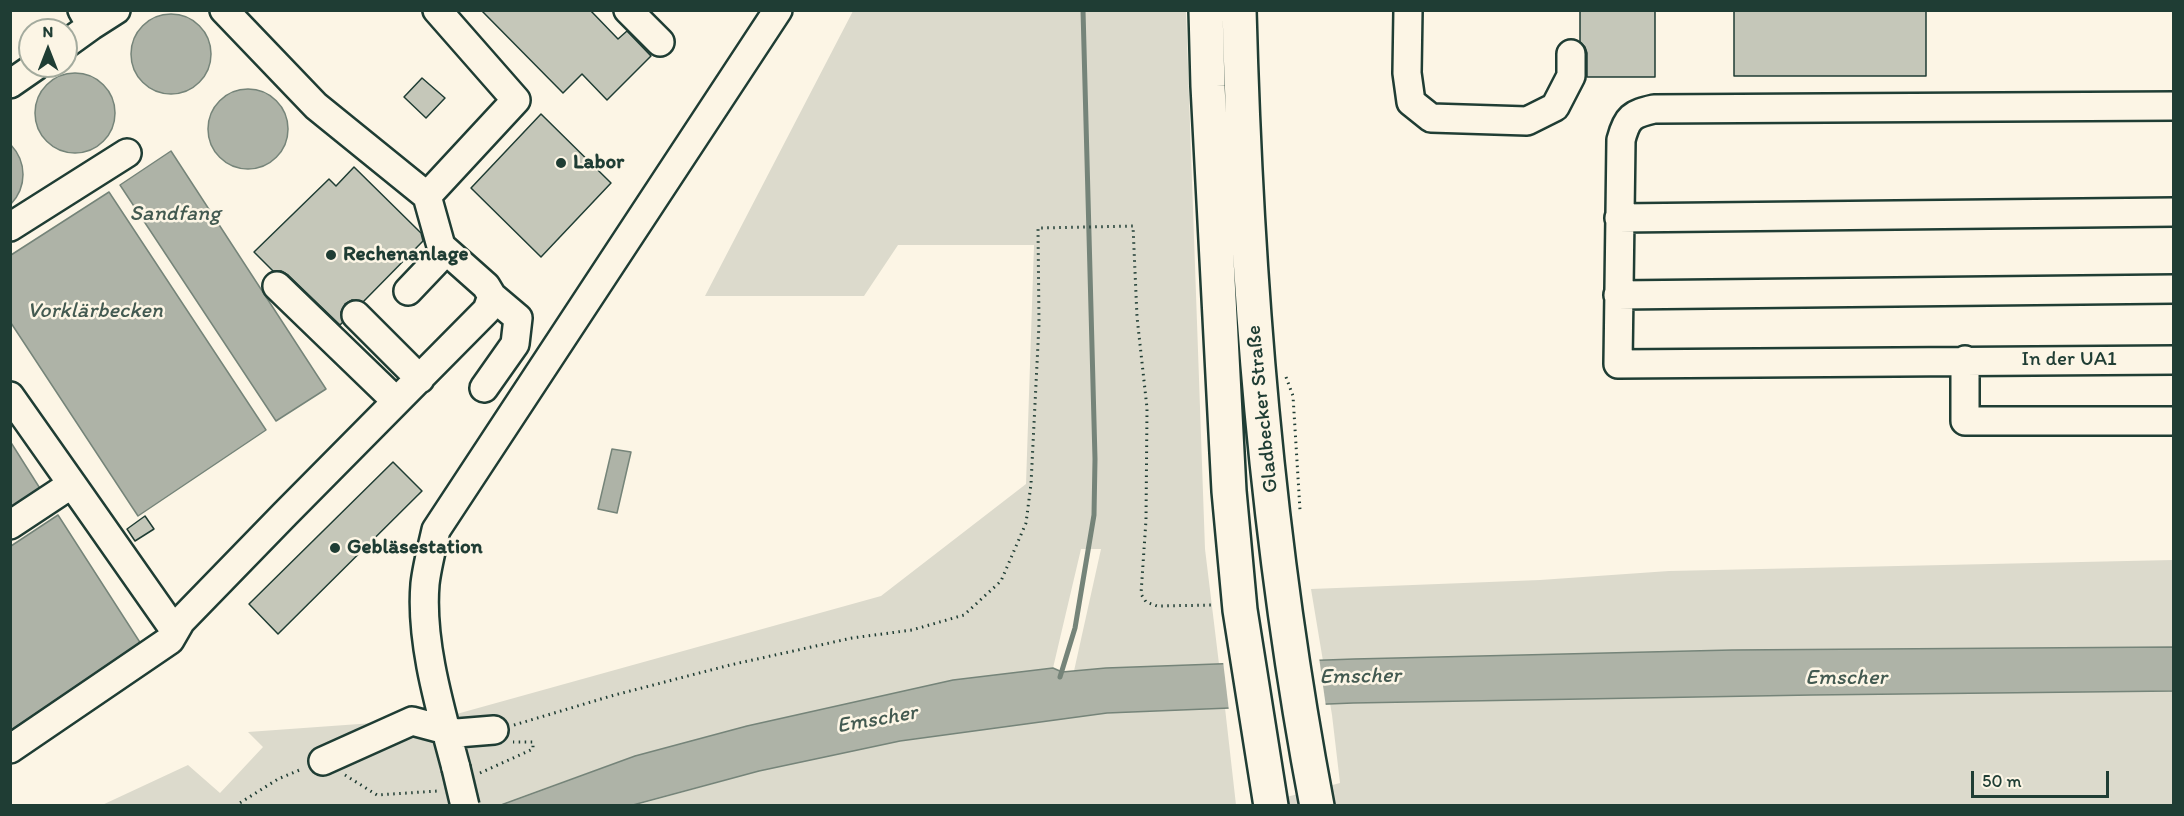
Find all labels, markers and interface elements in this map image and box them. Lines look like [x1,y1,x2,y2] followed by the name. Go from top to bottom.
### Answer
[18,18,78,78] north arrow
[43,22,53,41] text: N
[573,150,624,176] place label: Labor
[554,156,568,170] marker: Labor
[130,201,220,227] water label: Sandfang
[343,242,468,268] place label: Rechenanlage
[324,248,338,262] marker: Rechenanlage
[27,298,163,324] water label: Vorklärbecken
[1242,324,1284,494] street label: Gladbecker Straße
[2021,347,2117,373] street label: In der UA1
[347,535,483,561] place label: Gebläsestation
[328,541,342,555] marker: Gebläsestation
[1319,663,1401,691] water label: Emscher
[1805,665,1887,691] water label: Emscher
[835,700,919,740] water label: Emscher
[1974,759,2112,797] scale bar
[1982,770,2022,792] text: 50 m

